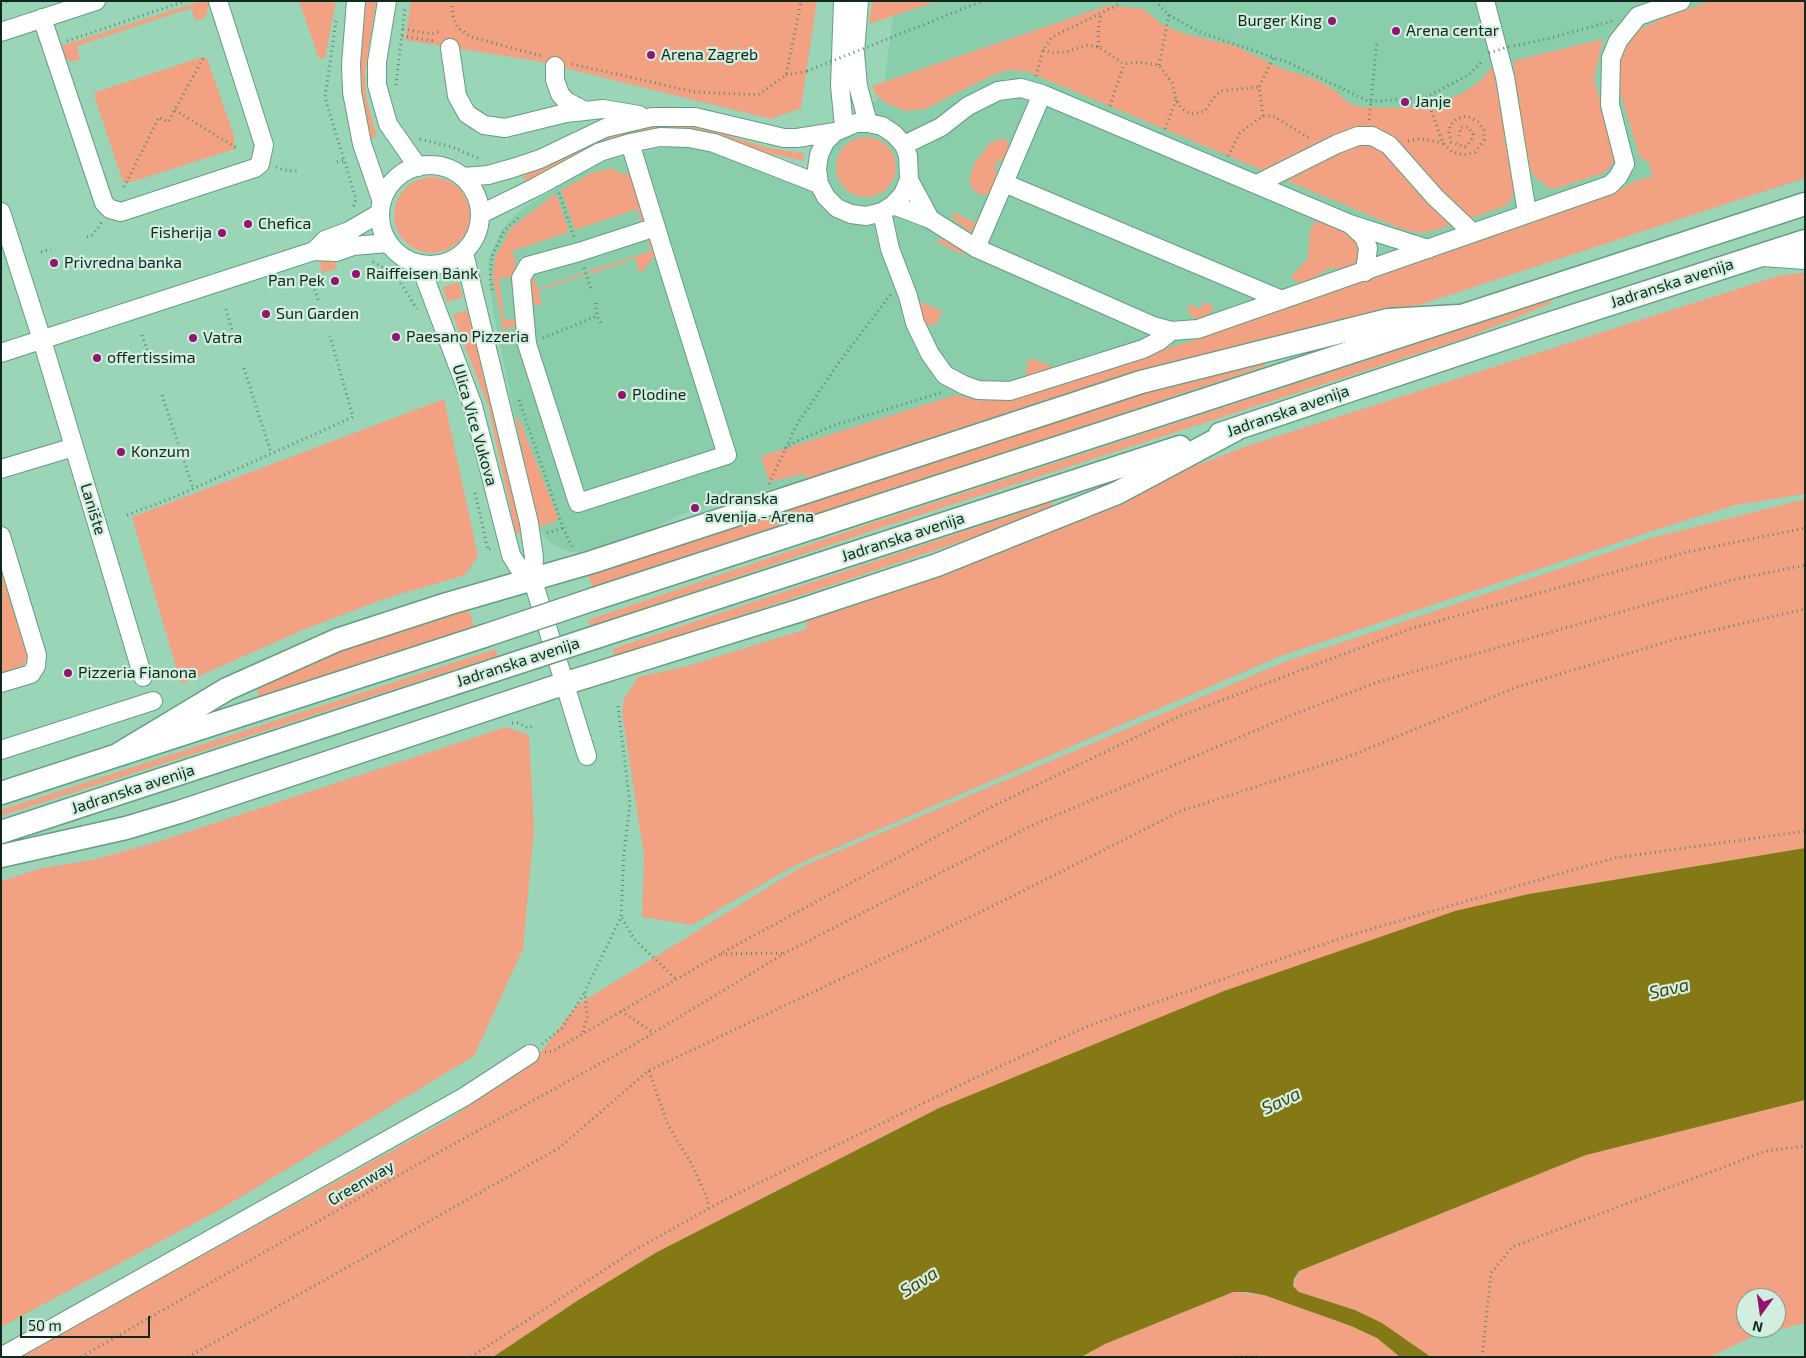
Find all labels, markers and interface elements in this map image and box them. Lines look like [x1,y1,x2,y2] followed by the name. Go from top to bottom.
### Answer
[1238,11,1322,31] place label: Burger King
[1326,15,1338,27] marker: Burger King
[1406,21,1499,41] place label: Arena centar
[1390,25,1402,37] marker: Arena centar
[661,45,758,65] place label: Arena Zagreb
[645,49,657,61] marker: Arena Zagreb
[1415,92,1451,112] place label: Janje
[1399,96,1411,108] marker: Janje
[258,214,311,234] place label: Chefica
[242,218,254,230] marker: Chefica
[150,223,212,243] place label: Fisherija
[216,227,228,239] marker: Fisherija
[64,253,182,273] place label: Privredna banka
[1608,254,1736,312] street label: Jadranska avenija
[48,257,60,269] marker: Privredna banka
[366,264,478,284] place label: Raiffeisen Bank
[350,268,362,280] marker: Raiffeisen Bank
[268,271,325,291] place label: Pan Pek
[329,275,341,287] marker: Pan Pek
[276,304,359,324] place label: Sun Garden
[260,308,272,320] marker: Sun Garden
[406,327,529,347] place label: Paesano Pizzeria
[203,328,242,348] place label: Vatra
[390,331,402,343] marker: Paesano Pizzeria
[187,332,199,344] marker: Vatra
[107,348,195,368] place label: offertissima
[91,352,103,364] marker: offertissima
[448,362,502,488] street label: Ulica Vice Vukova
[1224,381,1352,441] street label: Jadranska avenija
[632,385,686,405] place label: Plodine
[616,389,628,401] marker: Plodine
[131,442,190,462] place label: Konzum
[115,446,127,458] marker: Konzum
[76,481,110,537] street label: Lanište
[705,489,814,527] place label: Jadranska avenija - Arena
[689,502,701,514] marker: Jadranska avenija - Arena
[839,508,967,566] street label: Jadranska avenija
[454,633,582,691] street label: Jadranska avenija
[78,663,197,683] place label: Pizzeria Fianona
[62,667,74,679] marker: Pizzeria Fianona
[69,760,197,818] street label: Jadranska avenija
[1647,974,1691,1004] water label: Sava
[1258,1083,1304,1119] water label: Sava
[325,1156,397,1210] street label: Greenway
[896,1262,942,1302] water label: Sava
[1736,1288,1786,1338] north arrow
[22,1306,152,1338] scale bar
[28,1316,62,1334] text: 50 m
[1751,1318,1764,1337] text: N

